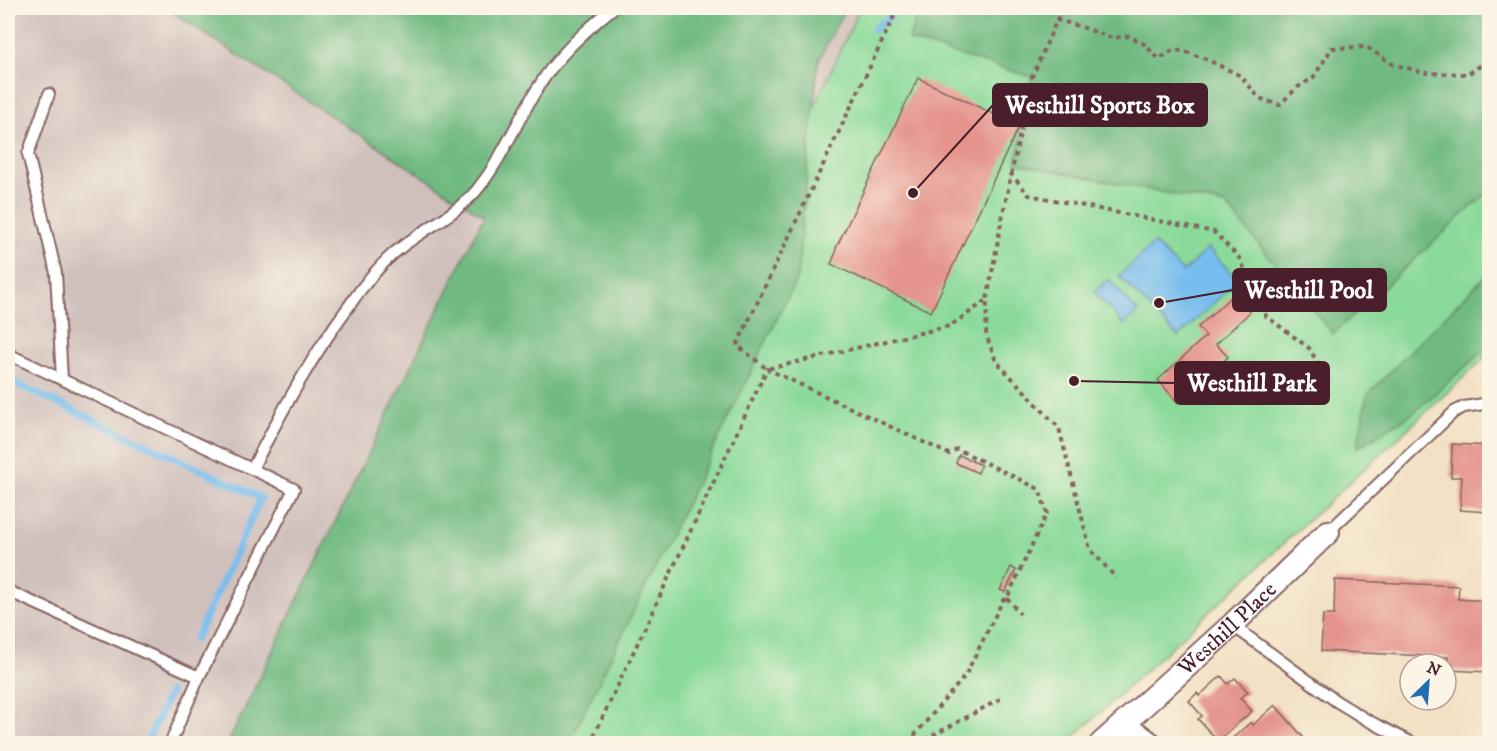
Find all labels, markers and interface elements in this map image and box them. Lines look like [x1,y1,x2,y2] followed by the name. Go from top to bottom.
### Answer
[993,84,1207,126] callout: Westhill Sports Box
[1004,91,1195,121] text: Westhill Sports Box
[1233,269,1386,311] callout: Westhill Pool
[1244,276,1374,306] text: Westhill Pool
[1175,362,1329,404] callout: Westhill Park
[1186,369,1318,399] text: Westhill Park
[1171,576,1282,682] street label: Westhill Place
[1398,652,1458,712] north arrow
[1424,657,1444,681] text: N

